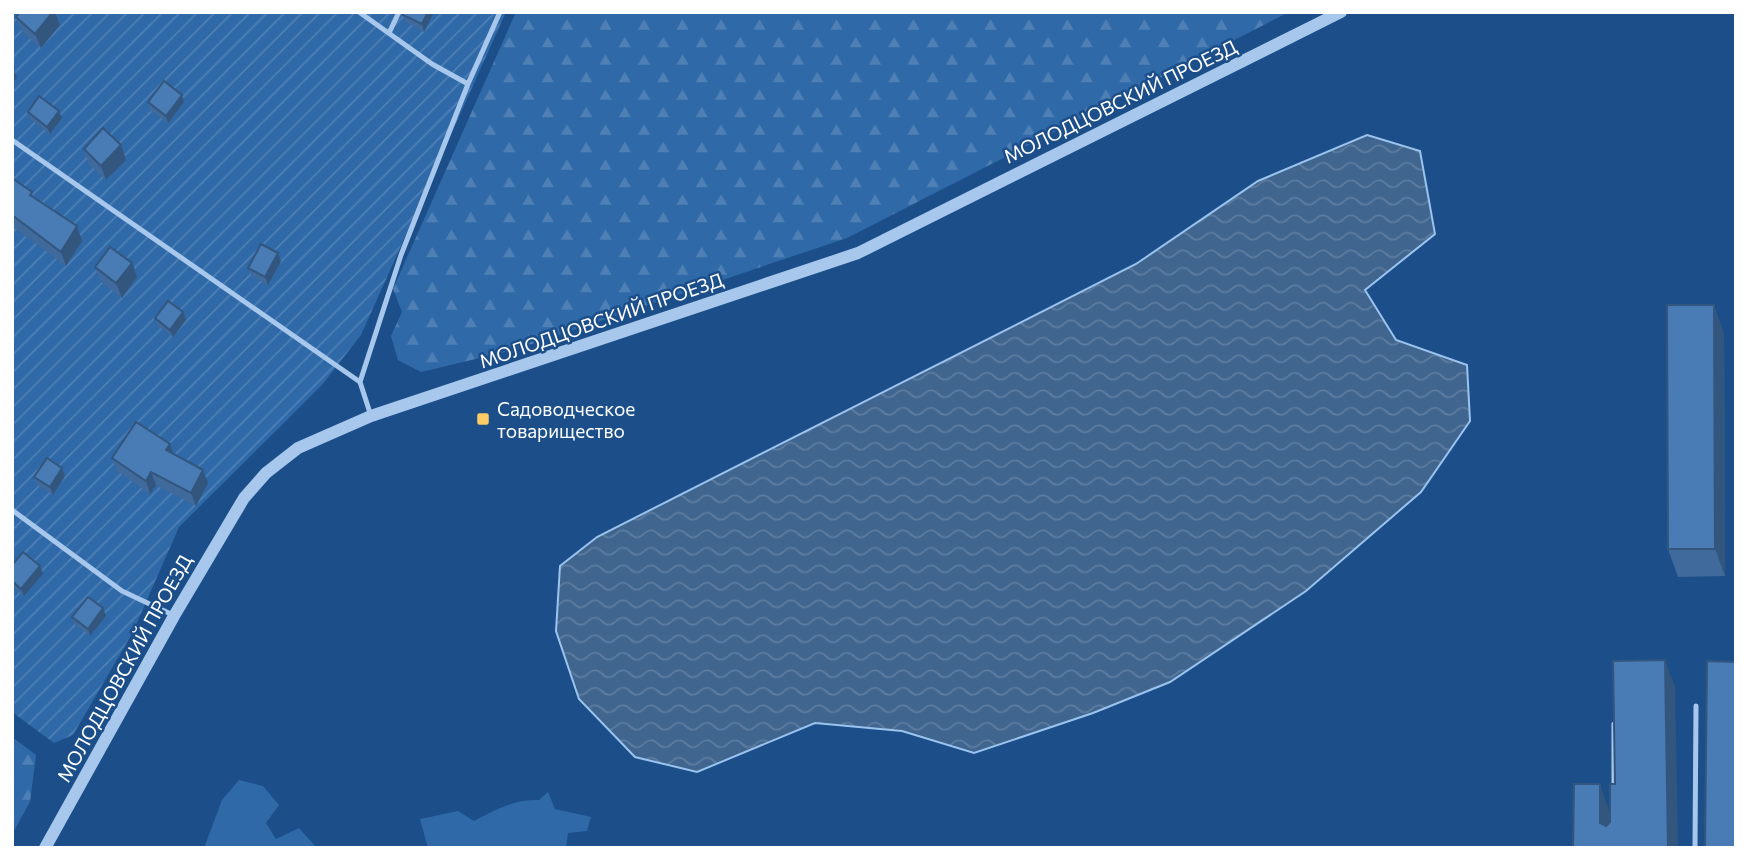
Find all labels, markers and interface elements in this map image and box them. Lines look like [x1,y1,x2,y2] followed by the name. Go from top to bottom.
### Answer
[1000,34,1240,168] street label: МОЛОДЦОВСКИЙ ПРОЕЗД
[476,267,726,373] street label: МОЛОДЦОВСКИЙ ПРОЕЗД
[497,397,635,442] place label: Садоводческое товарищество
[475,411,491,427] marker: Садоводческое товарищество
[52,550,196,786] street label: МОЛОДЦОВСКИЙ ПРОЕЗД

